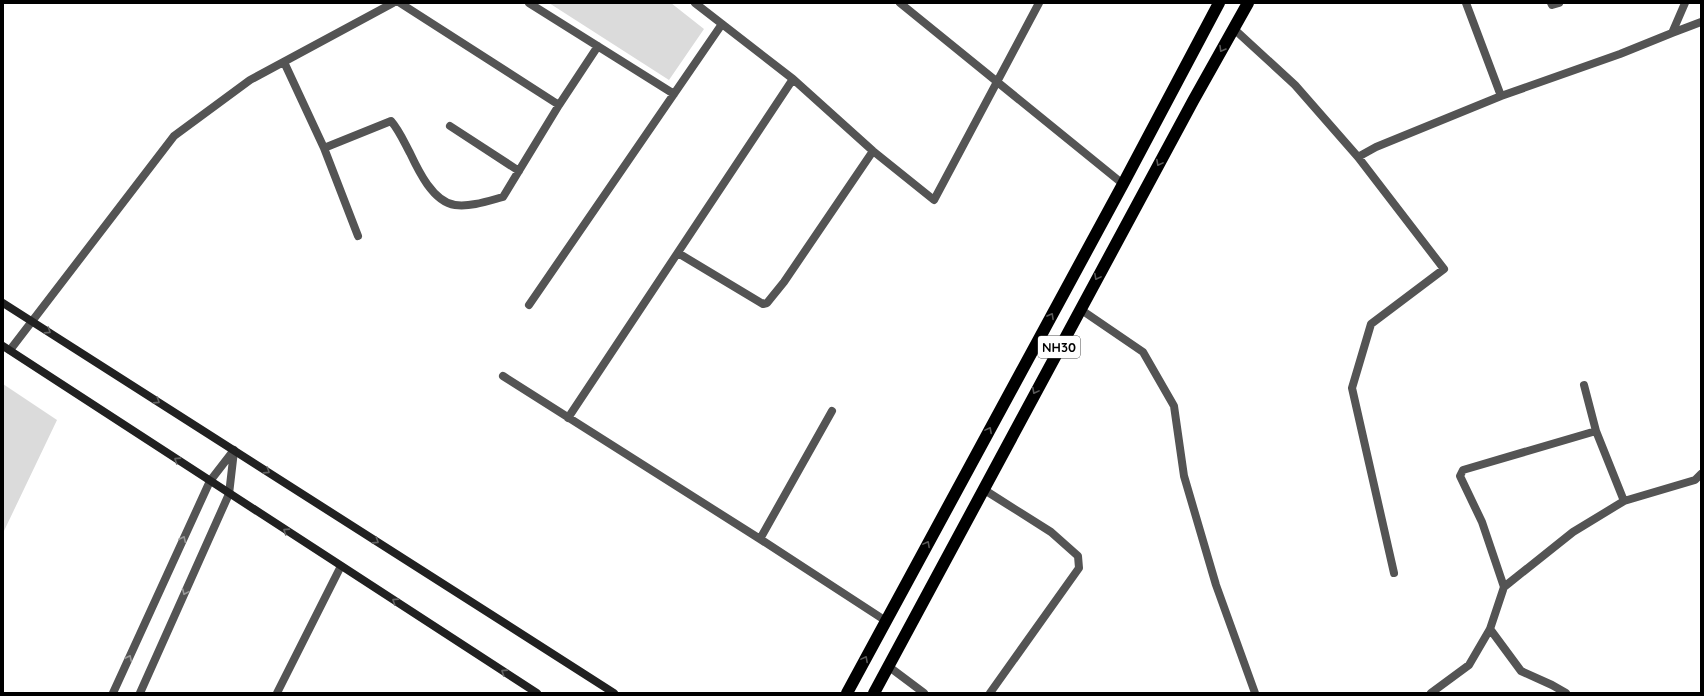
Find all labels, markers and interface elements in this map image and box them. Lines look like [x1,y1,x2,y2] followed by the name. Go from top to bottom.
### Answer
[1220,45,1227,52] one-way arrow
[1157,159,1164,166] one-way arrow
[1095,273,1102,280] one-way arrow
[1047,313,1054,320] one-way arrow
[44,327,51,334] one-way arrow
[1038,336,1080,358] road number: NH30
[1033,387,1040,395] one-way arrow
[153,397,160,404] one-way arrow
[984,427,992,434] one-way arrow
[174,457,181,465] one-way arrow
[263,467,270,474] one-way arrow
[283,528,290,535] one-way arrow
[178,536,186,544] one-way arrow
[372,537,379,544] one-way arrow
[923,541,930,549] one-way arrow
[182,588,190,595] one-way arrow
[392,598,399,606] one-way arrow
[124,654,132,662] one-way arrow
[861,656,868,663] one-way arrow
[501,669,508,677] one-way arrow

